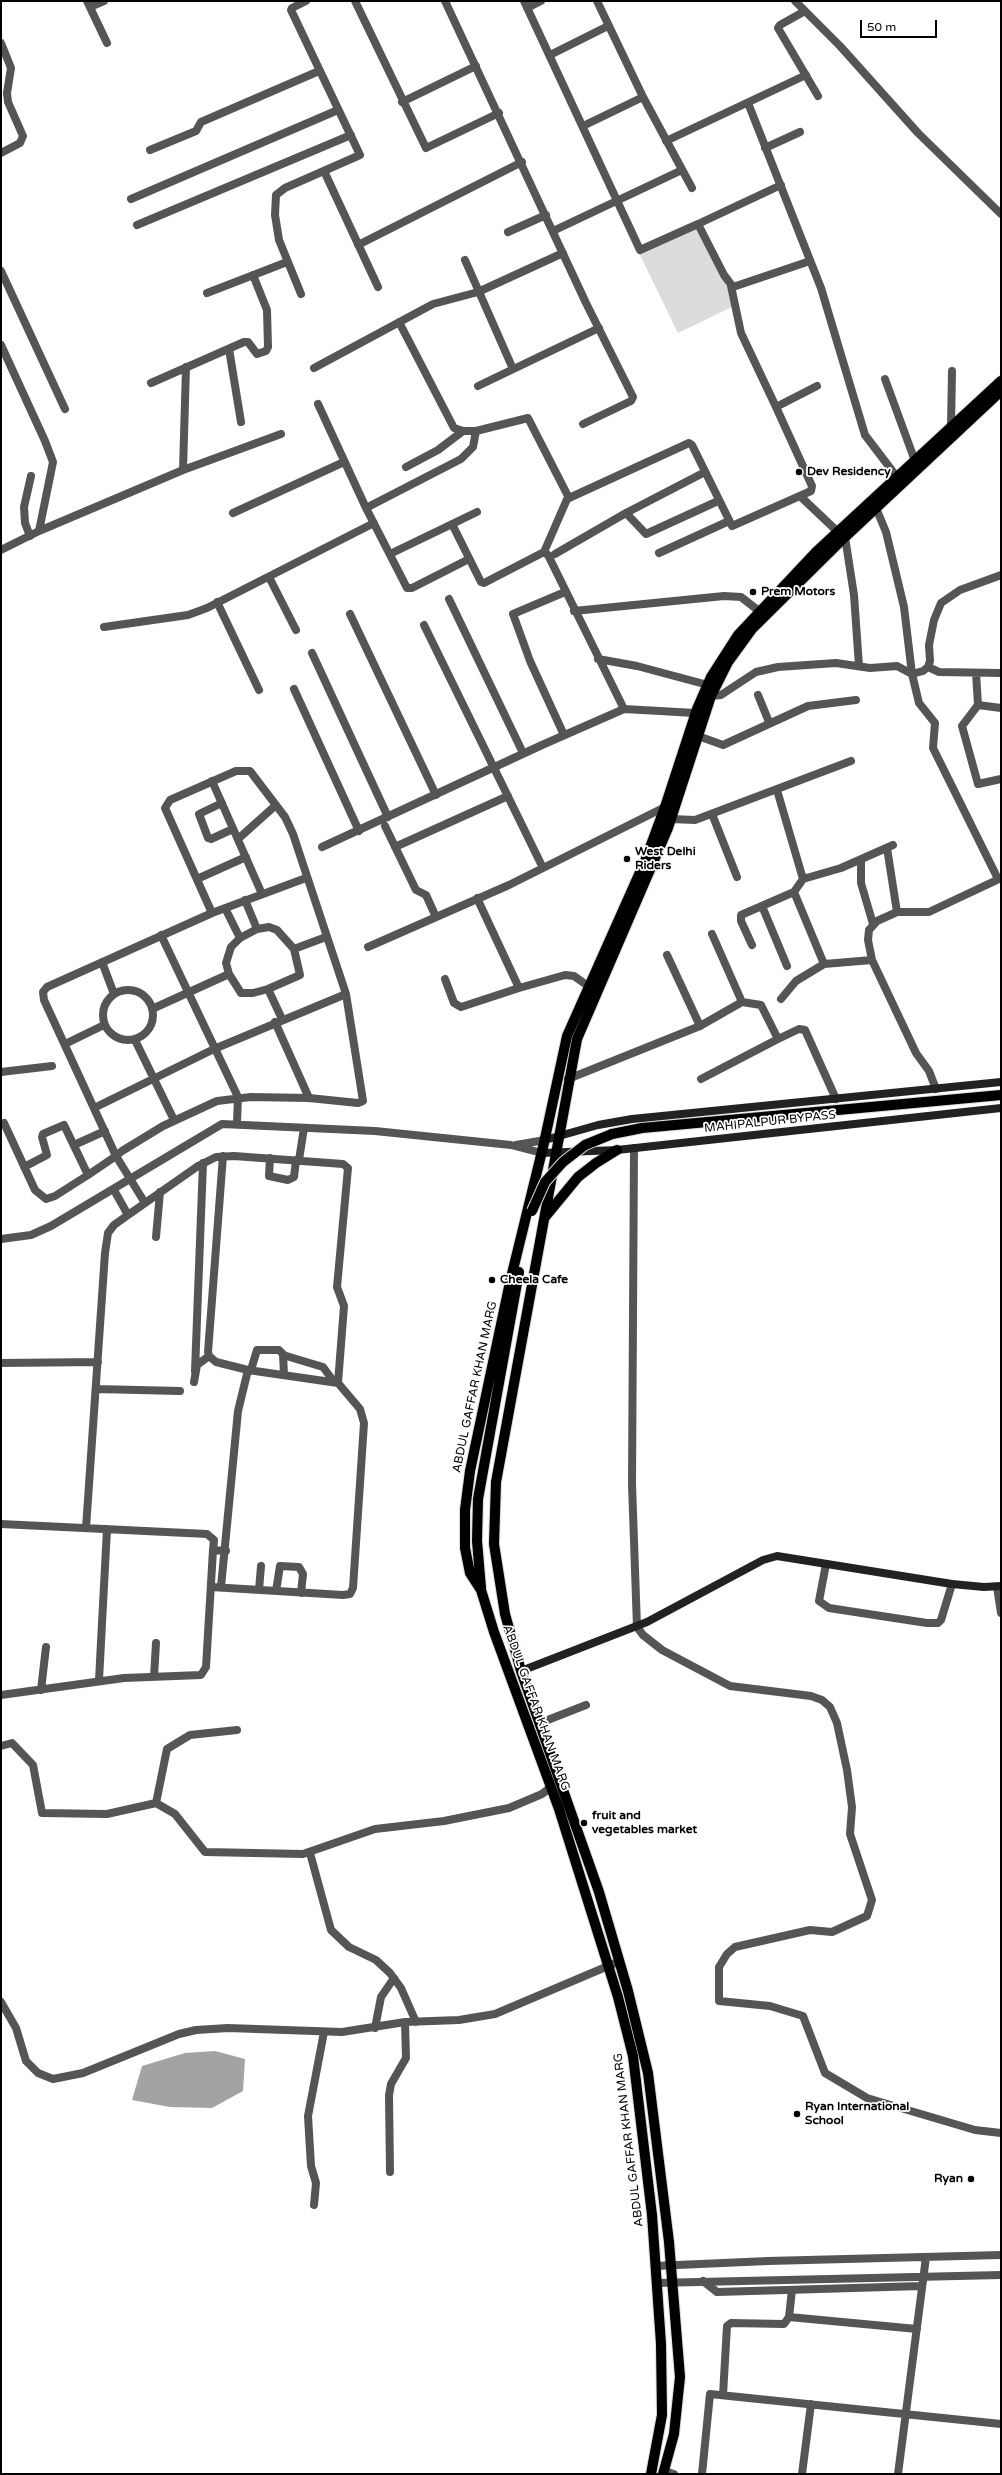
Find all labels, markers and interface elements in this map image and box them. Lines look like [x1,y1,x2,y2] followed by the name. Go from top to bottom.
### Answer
[862,12,939,38] scale bar
[867,20,896,34] text: 50 m
[807,465,891,479] place label: Dev Residency
[794,467,804,477] marker: Dev Residency
[761,585,835,599] place label: Prem Motors
[748,587,758,597] marker: Prem Motors
[635,845,696,873] place label: West Delhi Riders
[622,854,632,864] marker: West Delhi Riders
[704,1108,836,1136] street label: MAHIPALPUR BYPASS
[500,1273,568,1287] place label: Cheela Cafe
[487,1275,497,1285] marker: Cheela Cafe
[450,1300,500,1474] street label: ABDUL GAFFAR KHAN MARG
[499,1623,573,1793] street label: ABDUL GAFFAR KHAN MARG
[592,1809,697,1837] place label: fruit and vegetables market
[579,1818,589,1828] marker: fruit and vegetables market
[611,2052,647,2228] street label: ABDUL GAFFAR KHAN MARG
[805,2100,909,2128] place label: Ryan International School
[792,2109,802,2119] marker: Ryan International School
[934,2172,963,2186] place label: Ryan
[966,2174,976,2184] marker: Ryan

